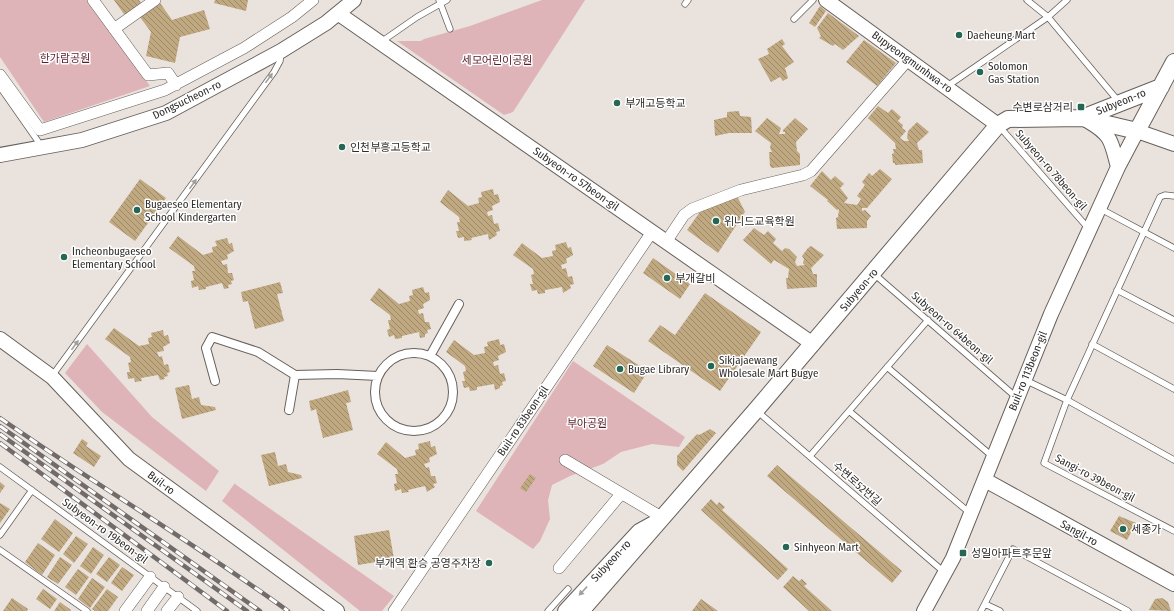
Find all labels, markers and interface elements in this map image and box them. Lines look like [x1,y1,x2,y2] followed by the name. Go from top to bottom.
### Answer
[869,28,955,96] street label: Bupyeongmunhwa-ro
[967,29,1036,42] place label: Daeheung Mart
[954,30,964,40] marker: Daeheung Mart
[40,52,90,65] park label: 한가람공원
[462,54,532,67] park label: 세모어린이공원
[988,60,1039,86] place label: Solomon Gas Station
[975,67,985,77] marker: Solomon Gas Station
[265,73,273,84] one-way arrow
[151,78,223,122] street label: Dongsucheon-ro
[1094,86,1148,118] street label: Subyeon-ro
[625,97,686,110] place label: 부개고등학교
[612,98,622,108] marker: 부개고등학교
[1012,101,1073,114] place label: 수변로삼거리
[1076,102,1086,112] marker: 수변로삼거리
[1013,127,1090,213] street label: Subyeon-ro 78beon-gil
[350,141,431,154] place label: 인천부흥고등학교
[337,142,347,152] marker: 인천부흥고등학교
[531,144,622,214] street label: Subyeon-ro 57beon-gil
[189,178,197,189] one-way arrow
[145,198,242,224] place label: Bugaeseo Elementary School Kindergarten
[132,205,142,215] marker: Bugaeseo Elementary School Kindergarten
[724,215,795,228] place label: 위니드교육학원
[711,216,721,226] marker: 위니드교육학원
[72,245,156,271] place label: Incheonbugaeseo Elementary School
[59,252,69,262] marker: Incheonbugaeseo Elementary School
[837,266,881,314] street label: Subyeon-ro
[675,272,715,285] place label: 부개갈비
[662,273,672,283] marker: 부개갈비
[909,289,995,367] street label: Subyeon-ro 64beon-gil
[1006,329,1050,413] street label: Buil-ro 113beon-gil
[71,340,79,350] one-way arrow
[719,354,818,380] place label: Sikjajaewang Wholesale Mart Bugye
[706,361,716,371] marker: Sikjajaewang Wholesale Mart Bugye
[628,363,689,376] place label: Bugae Library
[615,364,625,374] marker: Bugae Library
[495,383,551,458] street label: Buil-ro 83beon-gil
[567,417,607,430] park label: 부아공원
[1053,451,1137,505] street label: Sangi-ro 39beon-gil
[830,459,884,509] street label: 수변로52번길
[145,469,177,498] street label: Buil-ro
[60,496,150,566] street label: Subyeon-ro 19beon-gil
[1058,517,1100,549] street label: Sangil-ro
[1131,523,1161,536] place label: 세종가
[1118,524,1128,534] marker: 세종가
[588,537,634,585] street label: Subyeon-ro
[794,541,859,554] place label: Sinhyeon Mart
[781,542,791,552] marker: Sinhyeon Mart
[971,547,1052,560] place label: 성일아파트후문앞
[958,548,968,558] marker: 성일아파트후문앞
[375,557,481,570] place label: 부개역 환승 공영주차장
[484,558,494,568] marker: 부개역 환승 공영주차장
[579,587,588,596] one-way arrow

